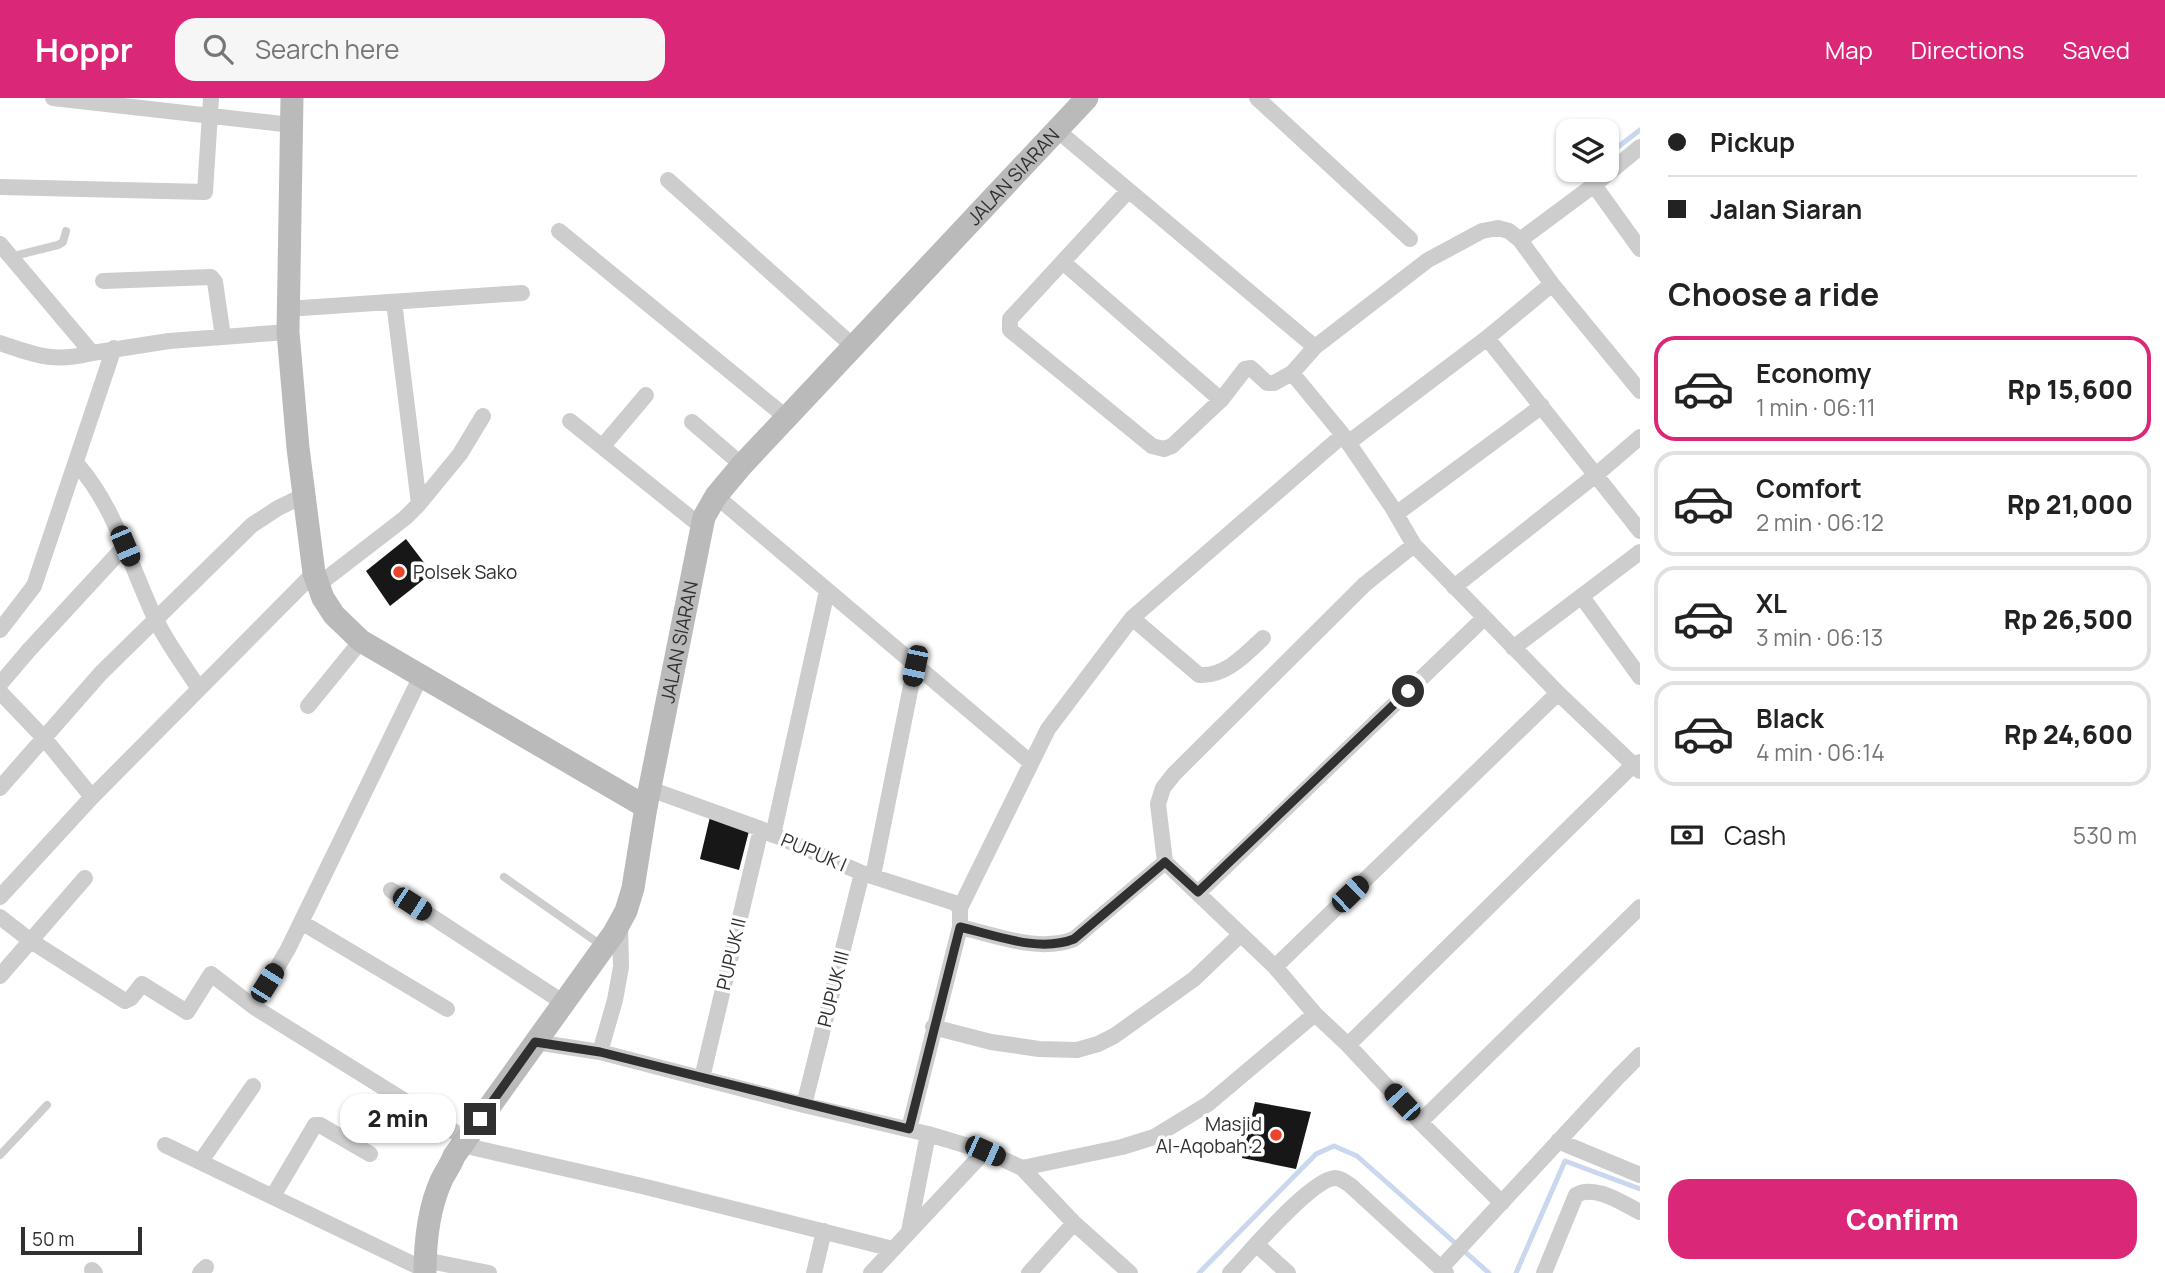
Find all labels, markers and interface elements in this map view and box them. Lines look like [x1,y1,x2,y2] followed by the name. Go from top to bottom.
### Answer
[175,18,665,81] search box
[35,27,133,72] text: Hoppr
[199,30,237,68] icon: search
[255,31,400,67] text: Search here
[1825,33,1873,66] text: Map
[1911,33,2024,66] text: Directions
[2062,33,2130,66] text: Saved
[1556,119,1619,182] map controls
[1556,119,1619,182] button: layers
[961,122,1065,231] street label: JALAN SIARAN
[1710,124,1795,160] text: Pickup
[1710,191,1862,227] text: Jalan Siaran
[1668,272,1879,316] text: Choose a ride
[1756,355,1871,391] text: Economy
[1672,357,1735,420] icon: car
[2008,371,2133,407] text: Rp 15,600
[1756,391,1876,423] text: 1 min · 06:11
[1756,470,1862,506] text: Comfort
[1672,472,1735,535] icon: car
[2007,486,2133,522] text: Rp 21,000
[1756,506,1884,538] text: 2 min · 06:12
[108,523,143,569] car
[413,559,517,585] place label: Polsek Sako
[391,564,407,580] marker: Polsek Sako
[654,579,704,706] street label: JALAN SIARAN
[1756,585,1787,621] text: XL
[1672,587,1735,650] icon: car
[2004,601,2133,637] text: Rp 26,500
[1756,621,1883,653] text: 3 min · 06:13
[901,643,930,689] car
[1392,675,1424,707] route start
[1756,700,1824,736] text: Black
[1672,702,1735,765] icon: car
[2004,716,2133,752] text: Rp 24,600
[1756,736,1885,768] text: 4 min · 06:14
[1668,816,1706,854] icon: cash
[1724,817,1786,853] text: Cash
[2073,819,2137,851] text: 530 m
[777,827,851,877] street label: PUPUK I
[1328,872,1373,916] car
[389,884,436,924] car
[710,915,752,993] street label: PUPUK II
[811,948,855,1030] street label: PUPUK III
[247,960,288,1006] car
[1380,1079,1425,1125] car
[340,1094,456,1144] callout: 2 min
[368,1102,429,1134] text: 2 min
[464,1103,496,1135] route end
[1156,1111,1262,1159] place label: Masjid Al-Aqobah 2
[1268,1127,1284,1143] marker: Masjid Al-Aqobah 2
[962,1133,1009,1169] car
[1668,1179,2137,1259] button: Confirm
[21,1224,142,1256] scale bar
[32,1226,74,1252] text: 50 m

